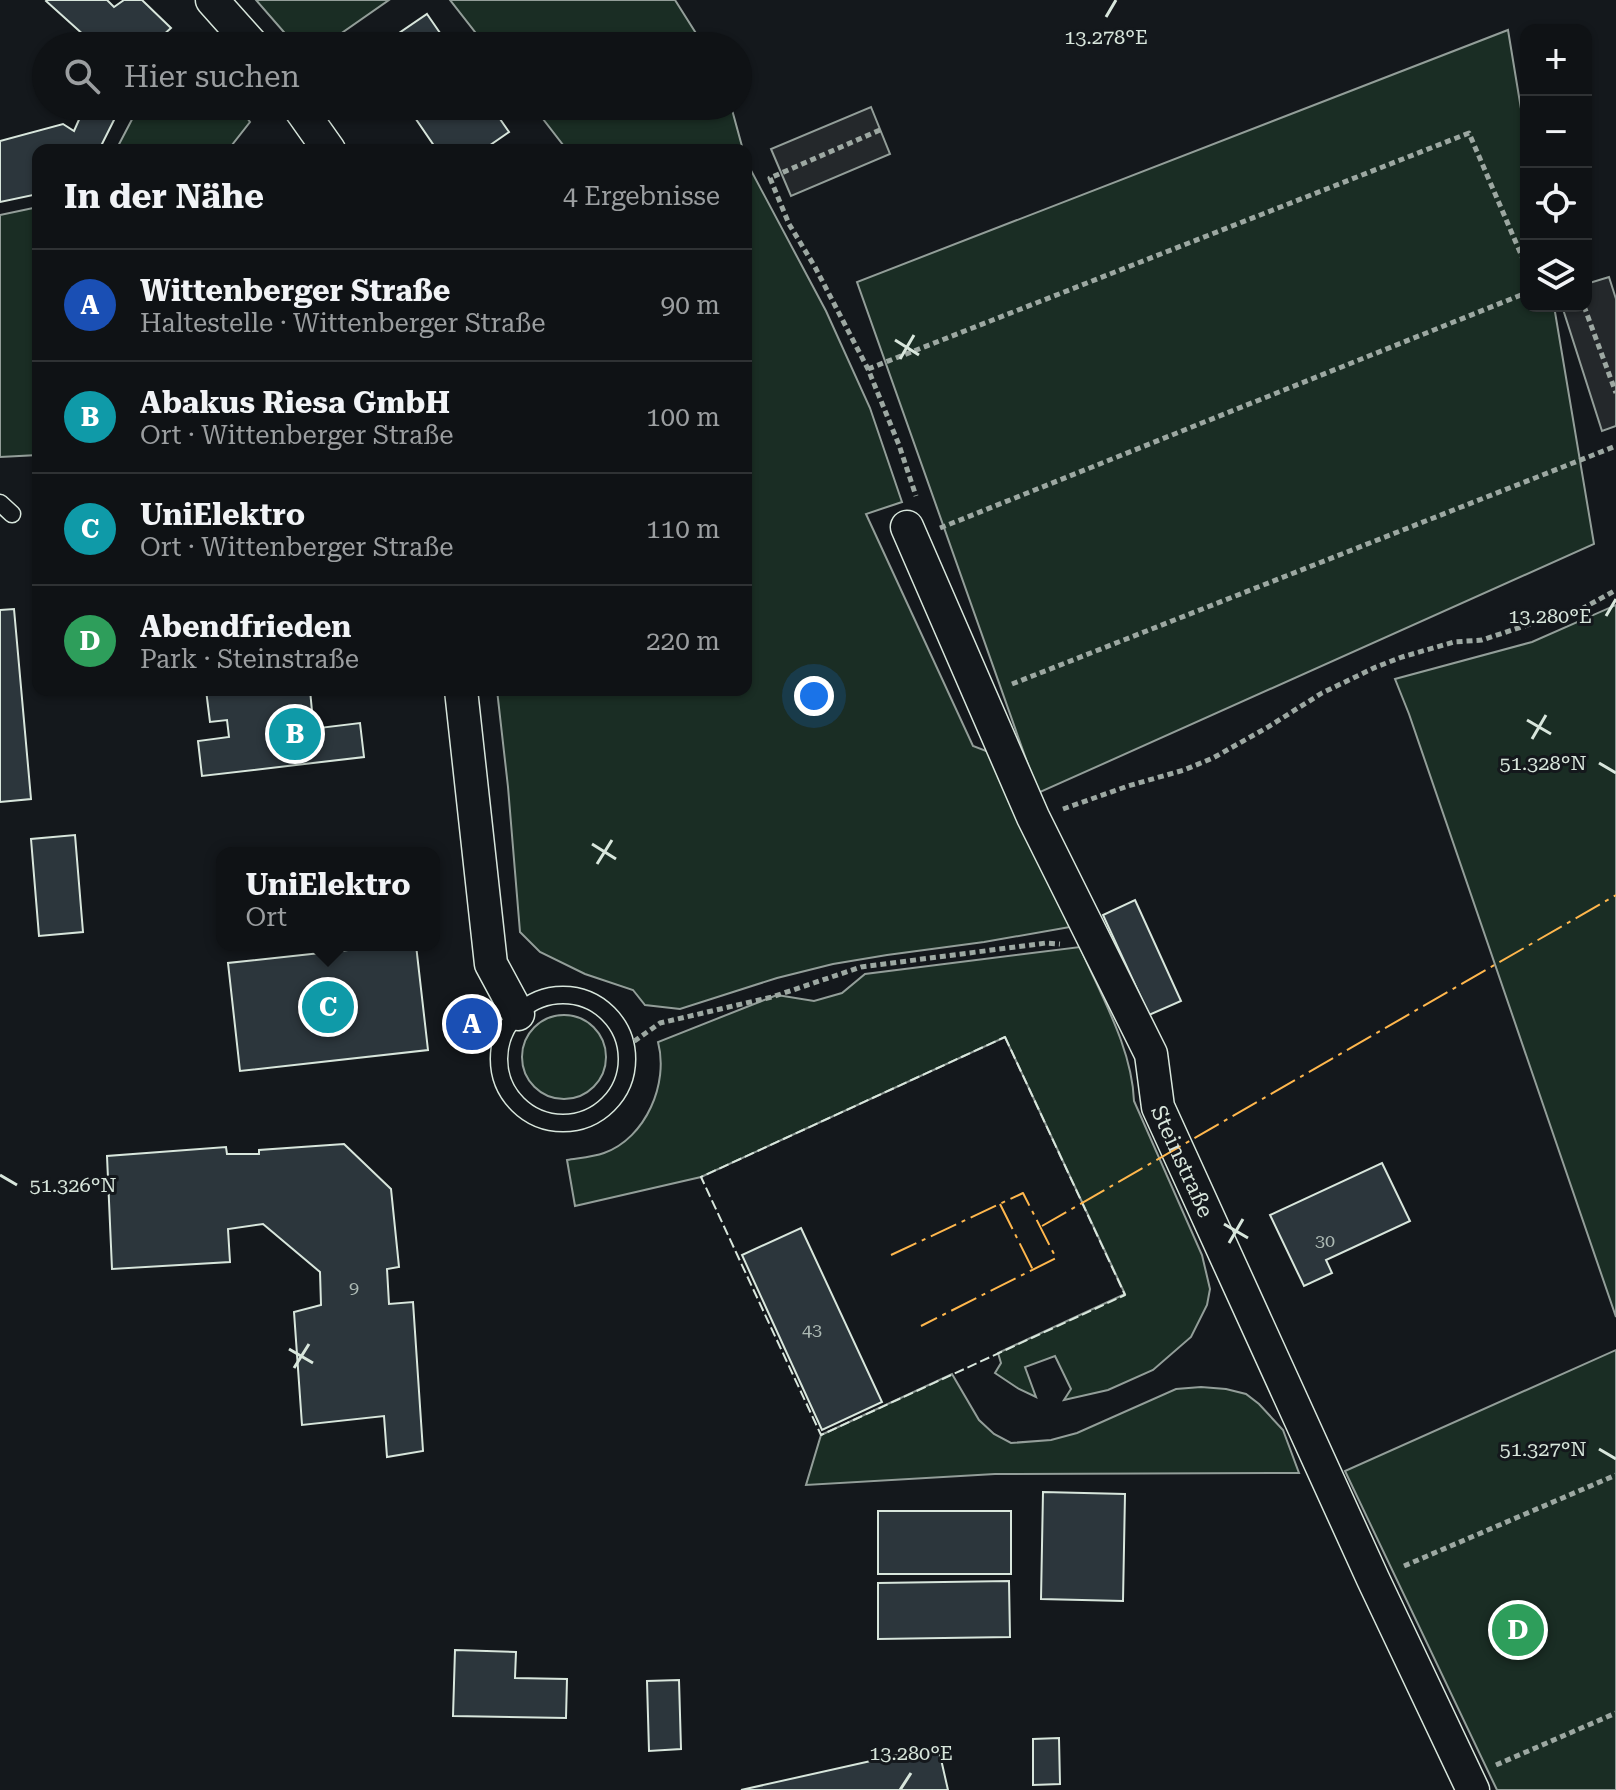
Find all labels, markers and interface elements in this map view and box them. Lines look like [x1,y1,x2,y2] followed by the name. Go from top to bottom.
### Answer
[1520,24,1592,312] map controls
[1520,24,1592,96] button: +
[1064,25,1148,49] text: 13.278°E
[32,32,752,120] search box
[60,54,104,98] icon: search
[124,59,300,94] text: Hier suchen
[1520,96,1592,168] button: −
[1520,168,1592,240] button: locate
[64,176,264,216] text: In der Nähe
[563,181,720,211] text: 4 Ergebnisse
[1520,240,1592,312] button: layers
[140,273,450,308] text: Wittenberger Straße
[81,290,99,320] text: A
[661,290,720,320] text: 90 m
[140,308,546,338] text: Haltestelle · Wittenberger Straße
[140,385,450,420] text: Abakus Riesa GmbH
[81,402,99,432] text: B
[646,402,720,432] text: 100 m
[140,420,454,450] text: Ort · Wittenberger Straße
[140,497,305,532] text: UniElektro
[81,514,99,544] text: C
[646,514,720,544] text: 110 m
[140,532,454,562] text: Ort · Wittenberger Straße
[1508,604,1592,628] text: 13.280°E
[140,609,352,644] text: Abendfrieden
[80,626,100,656] text: D
[646,626,720,656] text: 220 m
[140,644,359,674] text: Park · Steinstraße
[794,676,834,716] your location
[269,704,321,764] pin: B
[1500,751,1586,775] text: 51.328°N
[216,847,440,951] popup
[245,867,411,902] text: UniElektro
[245,902,287,932] text: Ort
[302,977,354,1037] pin: C
[446,994,498,1054] pin: A
[1146,1101,1219,1221] street label: Steinstraße
[30,1173,116,1197] text: 51.326°N
[1315,1230,1335,1251] house number: 30
[349,1277,359,1298] house number: 9
[802,1319,822,1340] house number: 43
[1500,1437,1586,1461] text: 51.327°N
[1492,1600,1544,1660] pin: D
[869,1741,953,1765] text: 13.280°E

